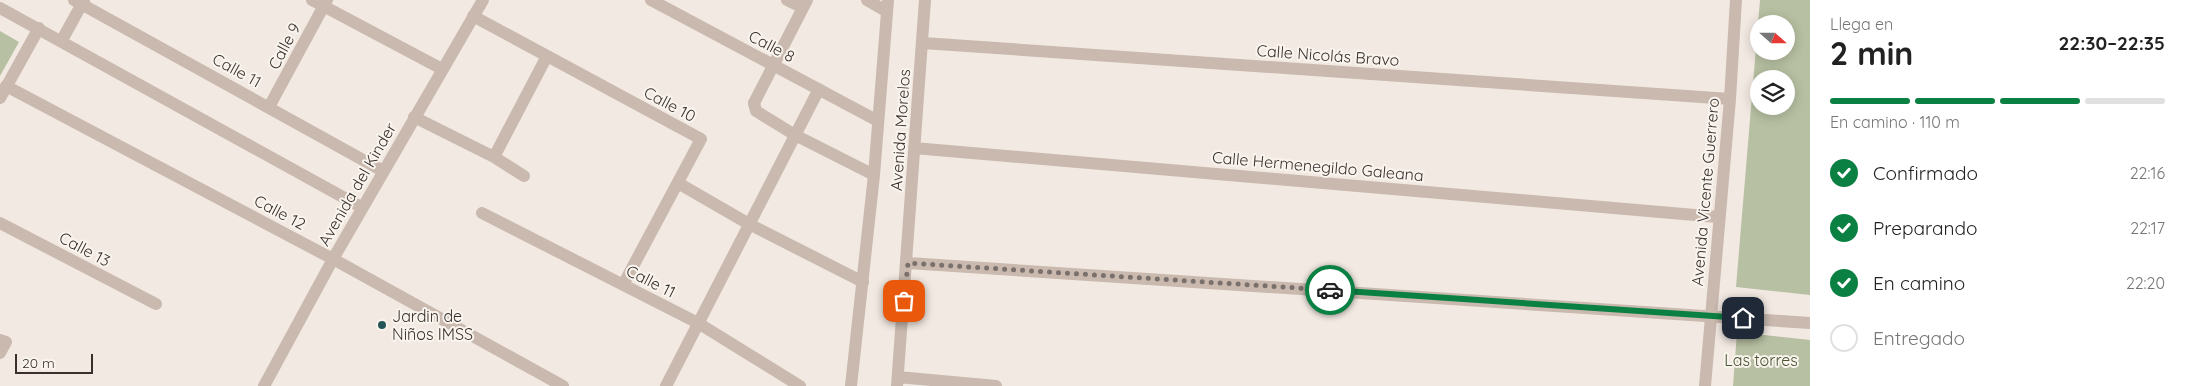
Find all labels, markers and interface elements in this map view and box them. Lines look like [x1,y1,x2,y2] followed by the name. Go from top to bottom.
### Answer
[1830,14,1893,34] text: Llega en
[1750,15,1795,60] north arrow
[1750,15,1795,115] map controls
[264,19,305,73] street label: Calle 9
[745,26,799,66] street label: Calle 8
[2059,31,2165,55] text: 22:30–22:35
[1830,33,1913,73] text: 2 min
[1256,40,1400,70] street label: Calle Nicolás Bravo
[209,49,265,91] street label: Calle 11
[886,68,914,192] street label: Avenida Morelos
[1750,70,1795,115] button: layers
[640,82,700,126] street label: Calle 10
[1687,97,1723,287] street label: Avenida Vicente Guerrero
[1830,112,1960,132] text: En camino · 110 m
[314,119,400,249] street label: Avenida del Kinder
[1211,147,1425,185] street label: Calle Hermenegildo Galeana
[1830,159,1858,187] icon: check
[1873,161,1978,185] text: Confirmado
[2130,163,2165,183] text: 22:16
[251,190,309,234] street label: Calle 12
[1830,214,1858,242] icon: check
[1873,216,1978,240] text: Preparando
[2130,218,2165,238] text: 22:17
[56,227,114,271] street label: Calle 13
[623,260,679,302] street label: Calle 11
[1305,265,1355,315] courier
[1830,269,1858,297] icon: check
[1873,271,1965,295] text: En camino
[2126,273,2165,293] text: 22:20
[1316,276,1344,304] icon: car
[883,280,925,322] pin
[890,287,918,315] icon: bag
[1722,297,1764,339] pin
[1729,304,1757,332] icon: home
[392,306,473,344] place label: Jardin de Niños IMSS
[376,319,388,331] marker: Jardin de Niños IMSS
[1873,326,1965,350] text: Entregado
[1724,350,1798,370] park label: Las torres
[15,351,92,374] scale bar
[22,354,55,372] text: 20 m

